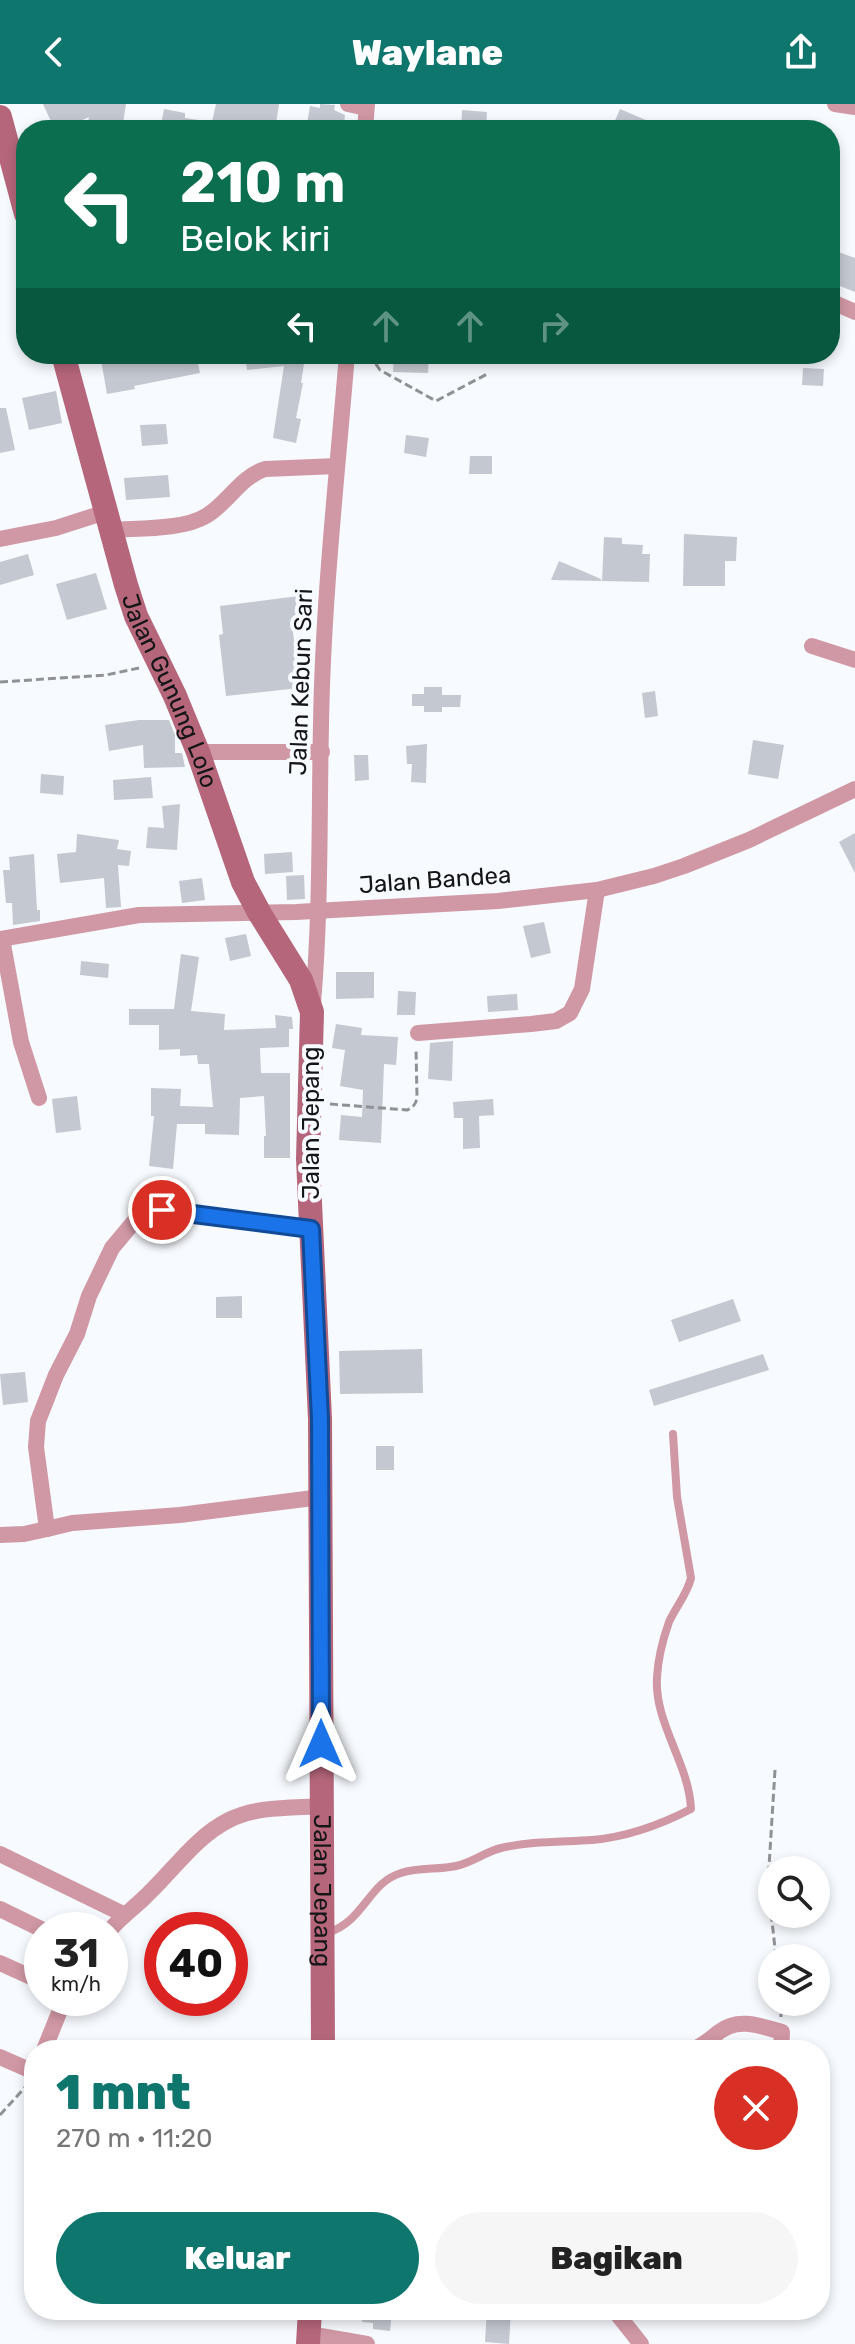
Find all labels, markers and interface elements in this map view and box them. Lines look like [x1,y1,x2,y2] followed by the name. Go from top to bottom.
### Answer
[32,30,76,74] icon: back
[779,30,823,74] icon: share
[352,31,503,74] text: Waylane
[180,150,346,216] text: 210 m
[48,152,152,256] icon: left
[180,217,330,260] text: Belok kiri
[280,304,324,348] icon: left
[364,304,408,348] icon: ahead
[448,304,492,348] icon: ahead
[532,304,576,348] icon: right
[284,588,318,776] street label: Jalan Kebun Sari
[116,590,223,792] street label: Jalan Gunung Lolo
[358,861,512,899] street label: Jalan Bandea
[297,1047,325,1199] street label: Jalan Jepang
[128,1176,196,1244] pin
[140,1188,184,1232] icon: arrive
[279,1702,363,1786] position arrow
[308,1814,337,1967] street label: Jalan Jepang
[758,1856,830,2016] map controls
[758,1856,830,1928] button: search
[144,1912,248,2016] speed limit sign: 40
[53,1930,99,1977] text: 31
[758,1944,830,2016] button: layers
[51,1972,101,1996] text: km/h
[56,2064,191,2121] text: 1 mnt
[714,2066,798,2150] button: close
[56,2123,213,2154] text: 270 m · 11:20
[56,2212,419,2304] button: Keluar
[435,2212,798,2304] button: Bagikan

